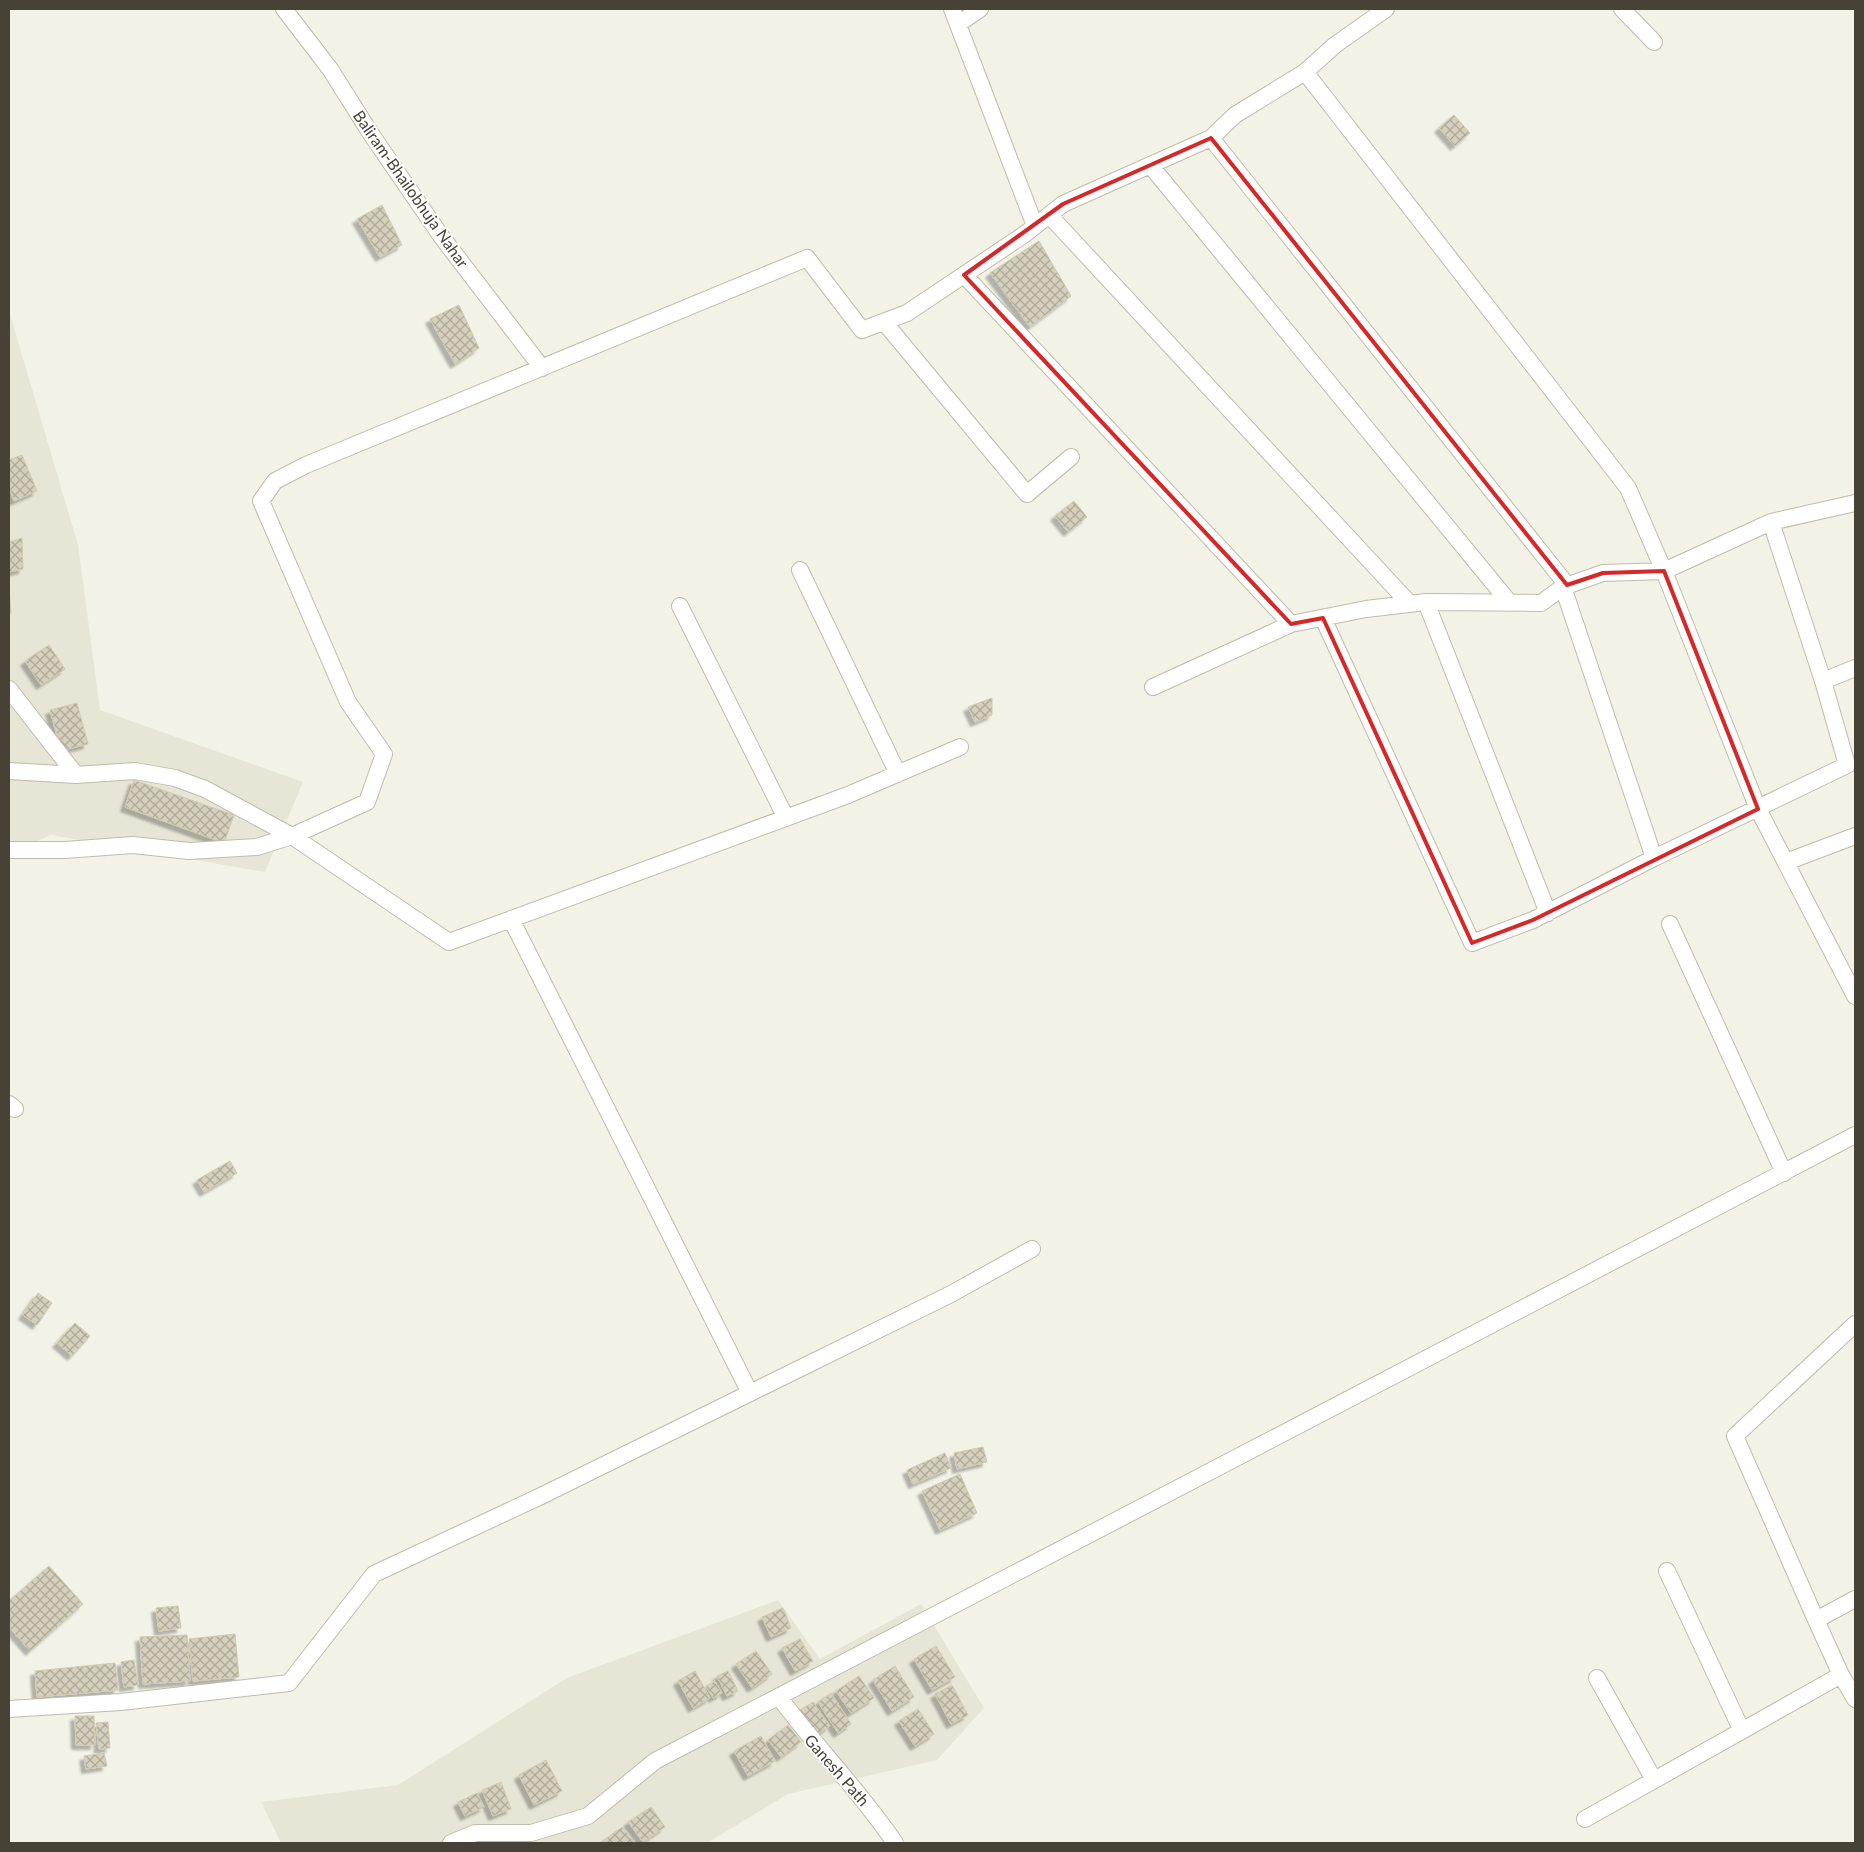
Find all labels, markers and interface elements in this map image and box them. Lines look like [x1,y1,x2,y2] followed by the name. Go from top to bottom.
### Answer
[350,106,473,271] street label: Baliram-Bhailobhuja Nahar
[801,1730,874,1809] street label: Ganesh Path

